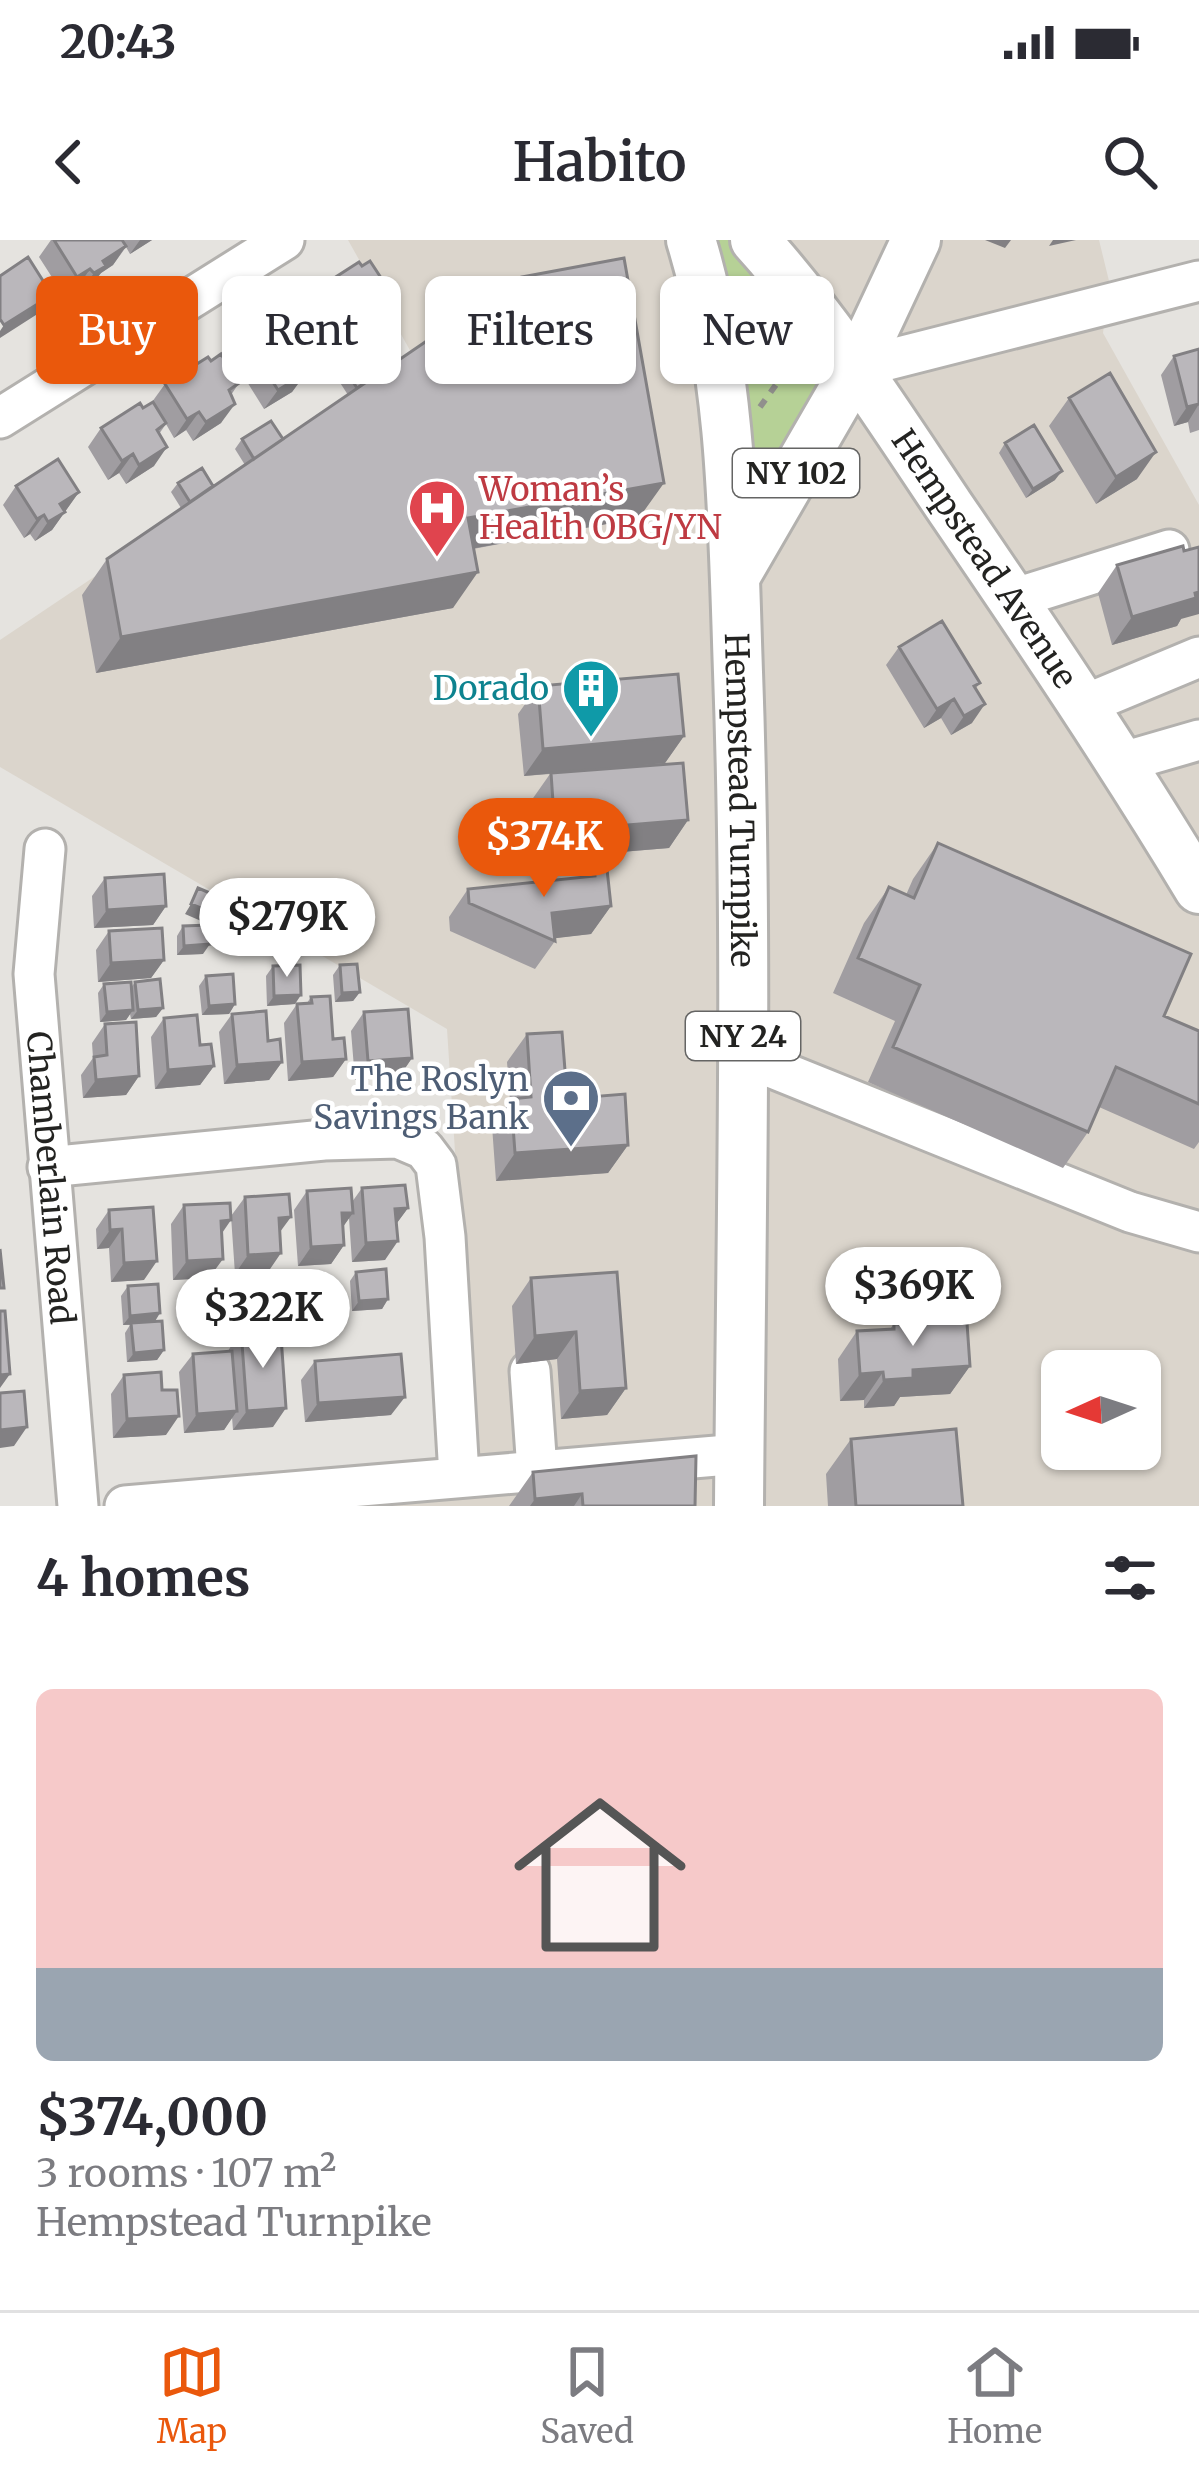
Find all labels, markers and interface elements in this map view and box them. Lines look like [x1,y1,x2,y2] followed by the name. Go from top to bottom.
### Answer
[60,14,176,70] text: 20:43
[513,128,687,196] text: Habito
[36,129,102,195] icon: back
[1097,129,1163,195] icon: search
[36,276,198,384] chip: Buy
[222,276,401,384] chip: Rent
[425,276,636,384] chip: Filters
[660,276,834,384] chip: New
[883,421,1086,695] street label: Hempstead Avenue
[733,449,859,497] road number: NY 102
[478,469,722,548] place label: Woman’s Health OBG/YN
[406,477,468,559] hospital icon: Woman’s Health OBG/YN
[716,632,764,968] street label: Hempstead Turnpike
[560,657,622,739] building icon: Dorado
[433,668,549,709] place label: Dorado
[460,798,628,900] pin: $374K
[485,812,603,861] text: $374K
[203,878,371,980] pin: $279K
[226,892,348,941] text: $279K
[686,1012,800,1060] road number: NY 24
[18,1030,83,1326] street label: Chamberlain Road
[313,1059,529,1138] place label: The Roslyn Savings Bank
[540,1067,602,1149] bank icon: The Roslyn Savings Bank
[829,1247,997,1349] pin: $369K
[852,1261,974,1310] text: $369K
[179,1269,347,1371] pin: $322K
[203,1283,323,1332] text: $322K
[1041,1350,1161,1470] north arrow
[1041,1350,1161,1470] map controls
[1097,1545,1163,1611] icon: filters
[36,1546,250,1610] text: 4 homes
[492,1767,708,1983] icon: home
[36,2085,268,2149] text: $374,000
[36,2149,336,2198] text: 3 rooms · 107 m²
[36,2198,431,2247] text: Hempstead Turnpike
[157,2339,227,2452] tab: Map
[540,2339,634,2452] tab: Saved
[947,2339,1042,2452] tab: Home

